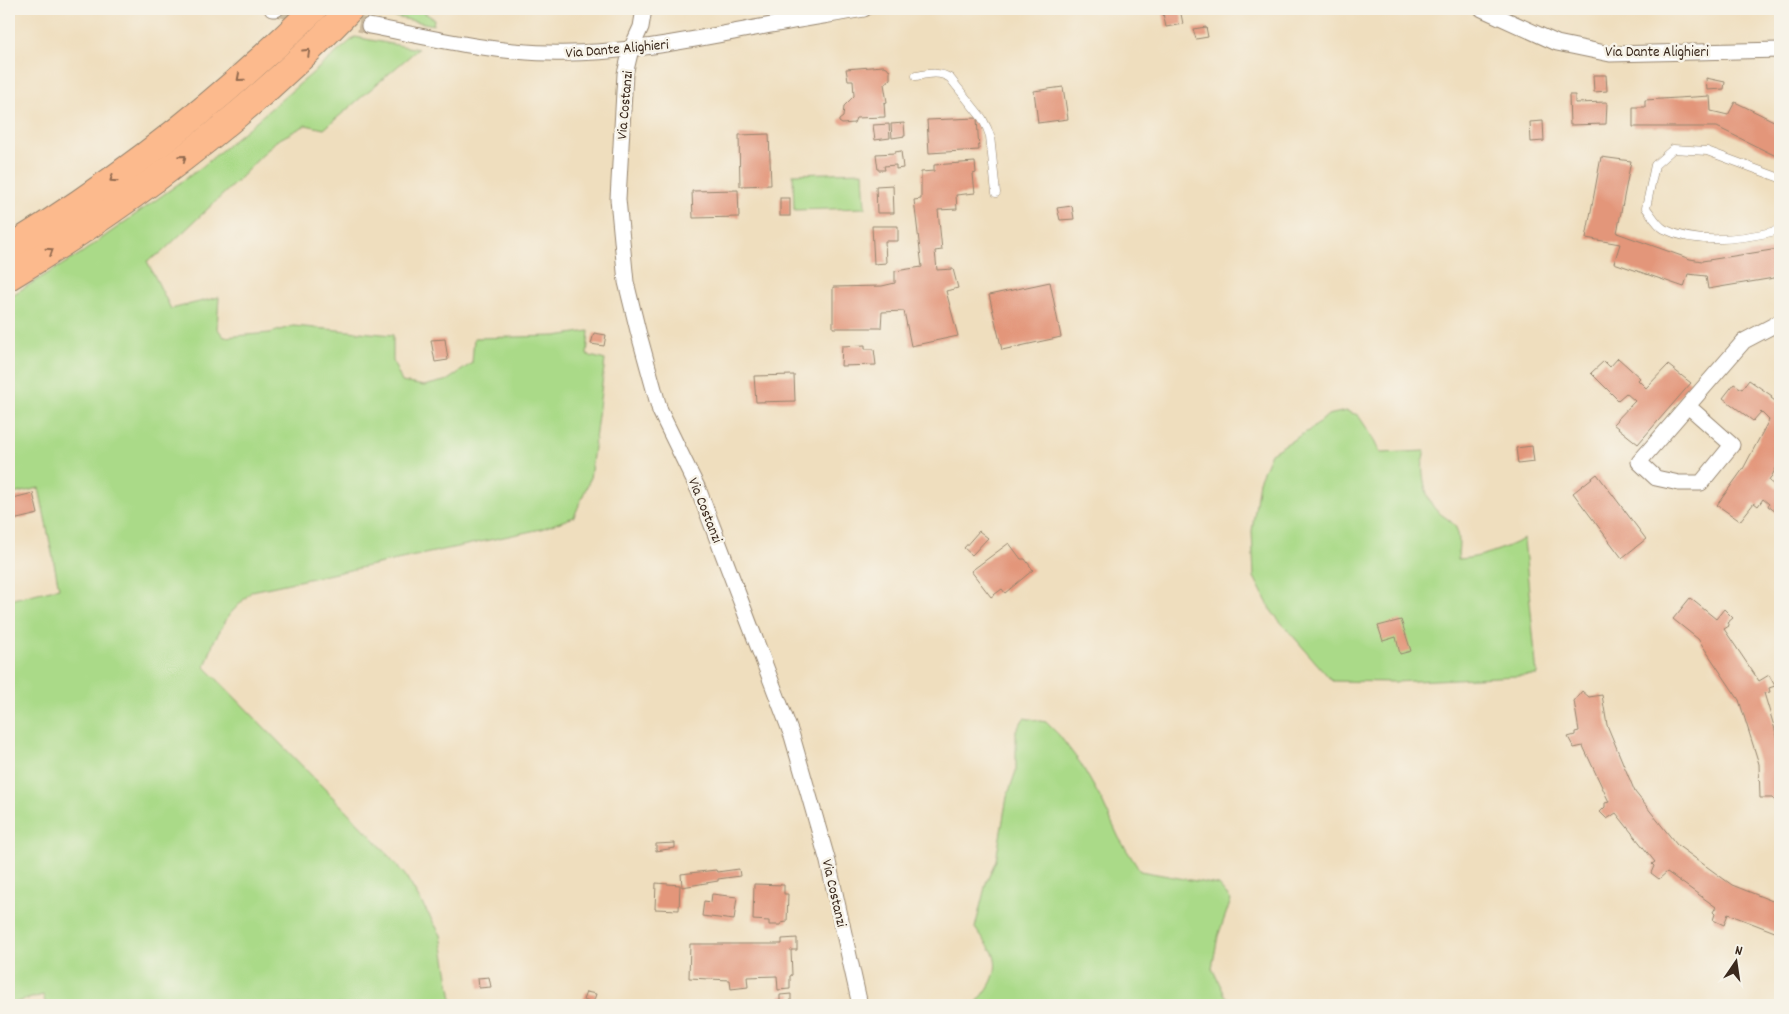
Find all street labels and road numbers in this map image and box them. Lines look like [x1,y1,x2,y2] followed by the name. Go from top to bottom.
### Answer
[565,35,670,65] street label: Via Dante Alighieri
[1605,42,1709,64] street label: Via Dante Alighieri
[612,70,640,140] street label: Via Costanzi
[681,475,727,547] street label: Via Costanzi
[815,857,852,930] street label: Via Costanzi

